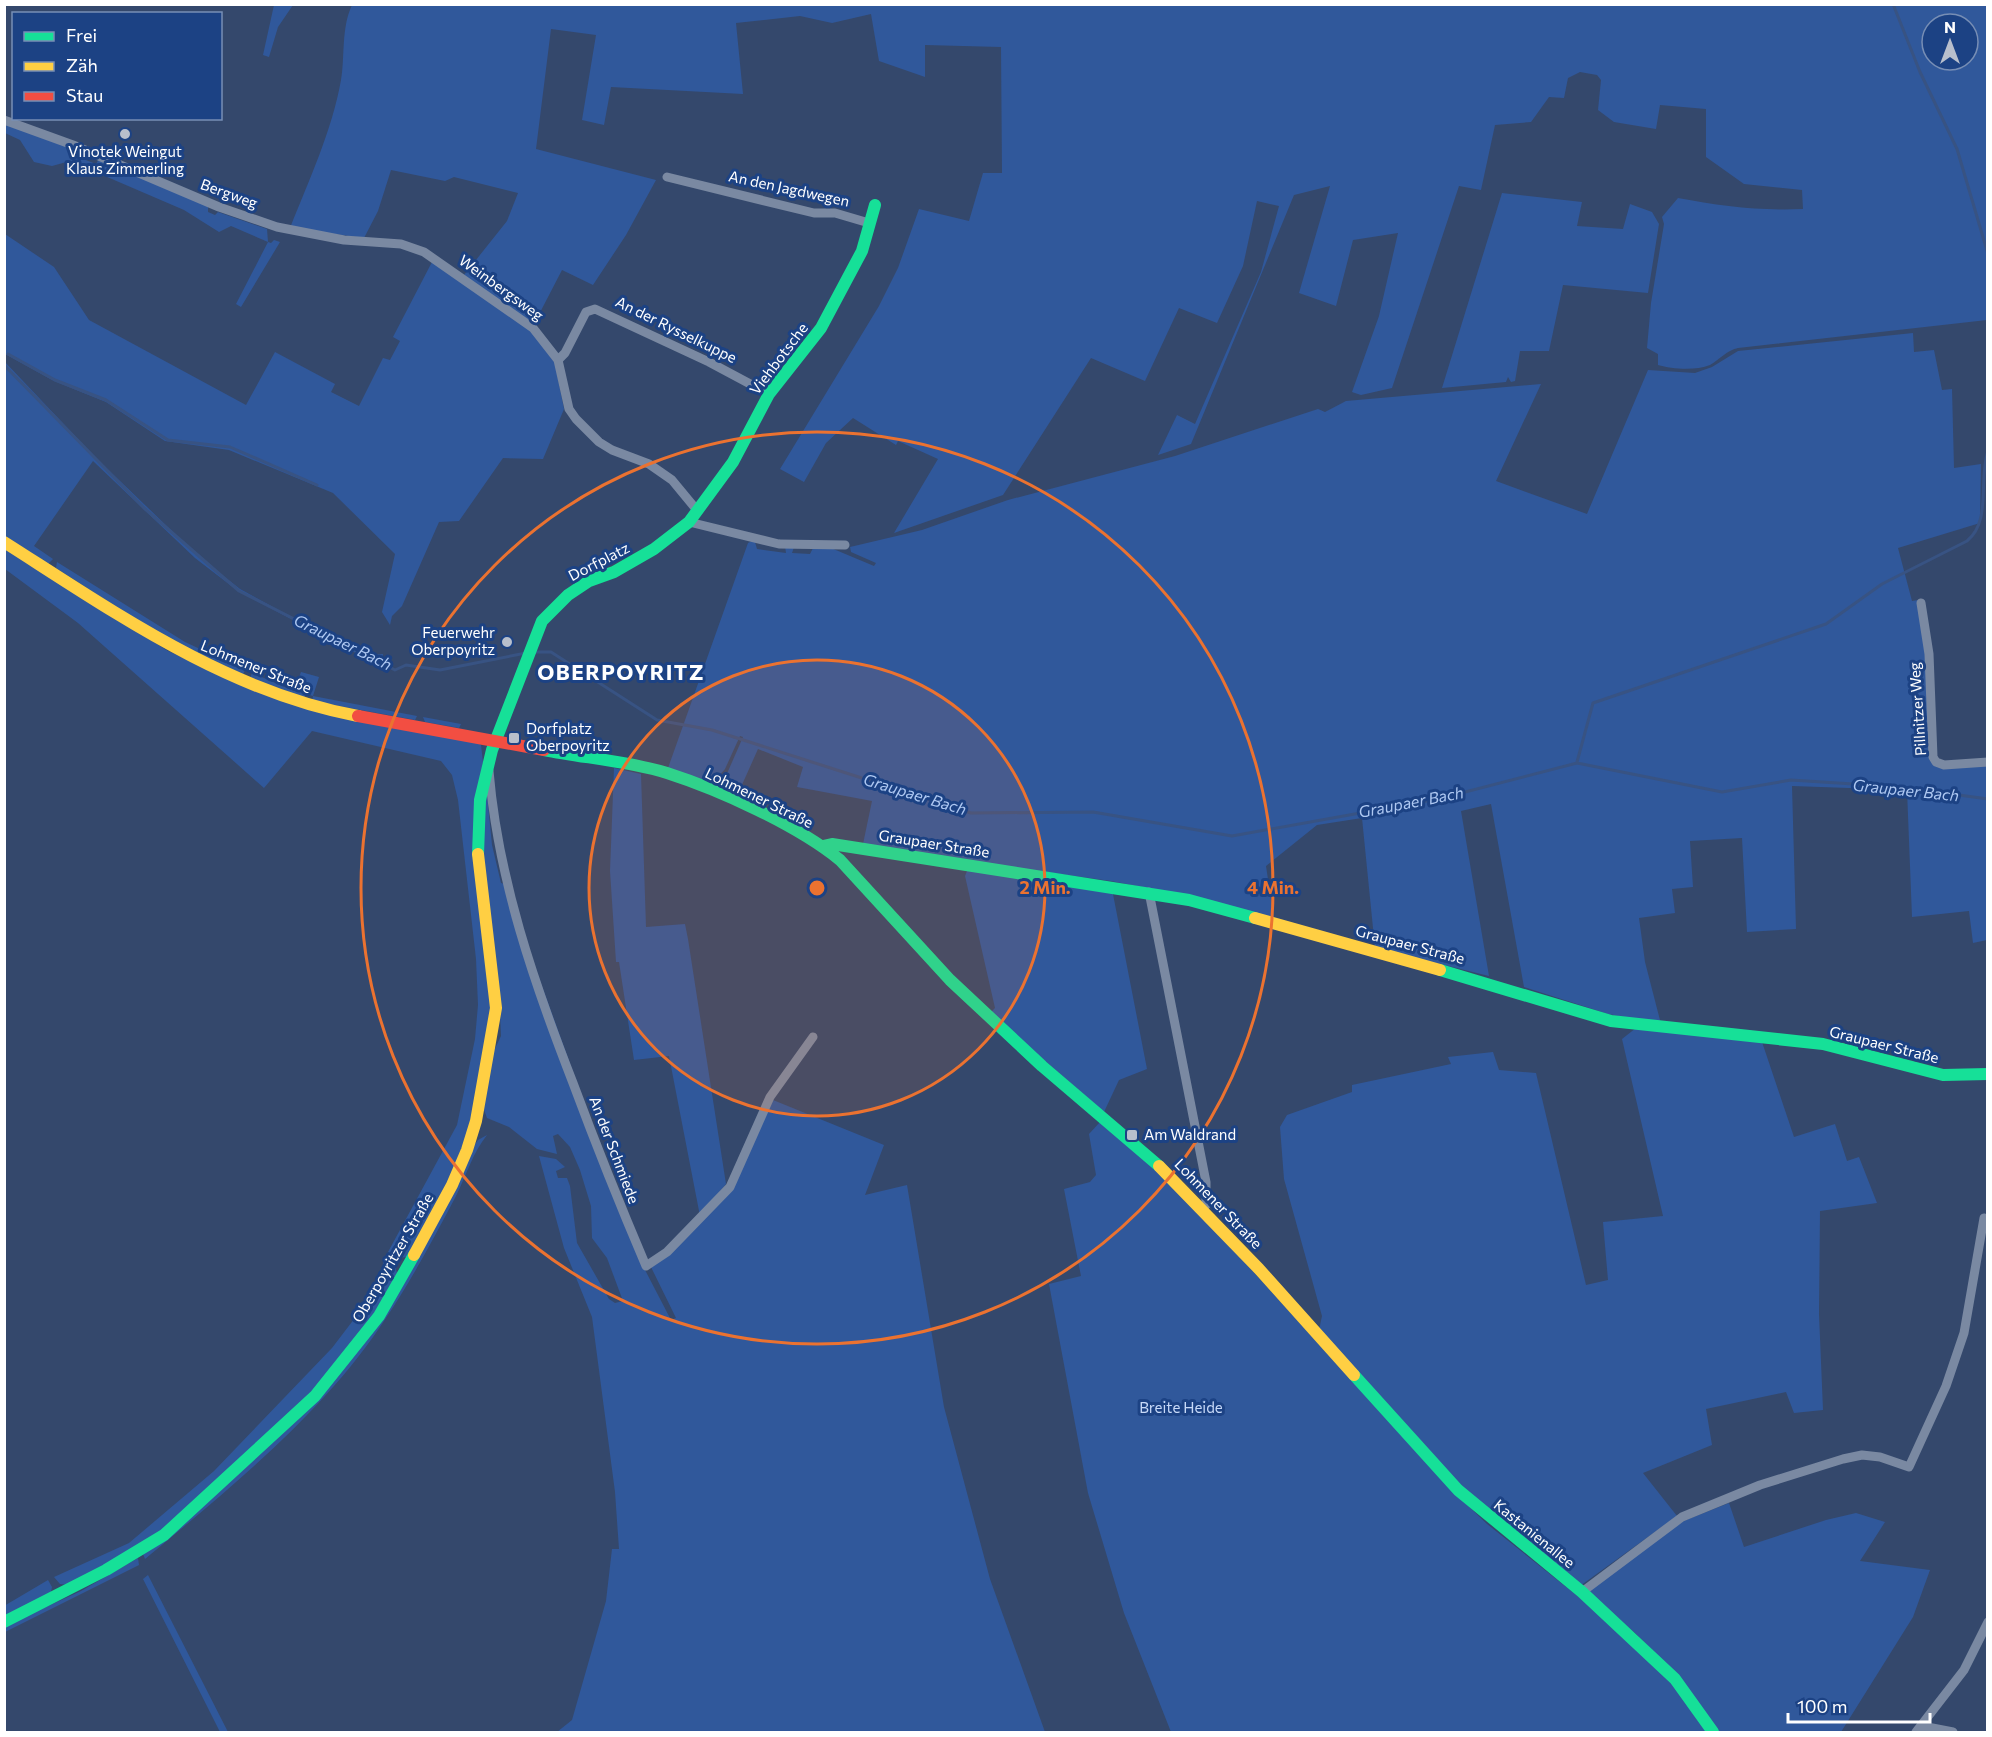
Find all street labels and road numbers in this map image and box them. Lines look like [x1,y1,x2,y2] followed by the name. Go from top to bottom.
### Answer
[727,166,851,210] street label: An den Jagdwegen
[198,174,260,212] street label: Bergweg
[456,251,547,324] street label: Weinbergsweg
[613,292,740,366] street label: An der Rysselkuppe
[745,319,811,398] street label: Viehbotsche
[565,538,632,584] street label: Dorfplatz
[198,636,315,697] street label: Lohmener Straße
[1905,662,1929,757] street label: Pillnitzer Weg
[702,763,816,831] street label: Lohmener Straße
[877,825,991,861] street label: Graupaer Straße
[1354,921,1467,967] street label: Graupaer Straße
[1828,1022,1941,1066] street label: Graupaer Straße
[586,1093,644,1206] street label: An der Schmiede
[1171,1155,1266,1252] street label: Lohmener Straße
[348,1190,436,1325] street label: Oberpoyritzer Straße
[1491,1495,1579,1571] street label: Kastanienallee

